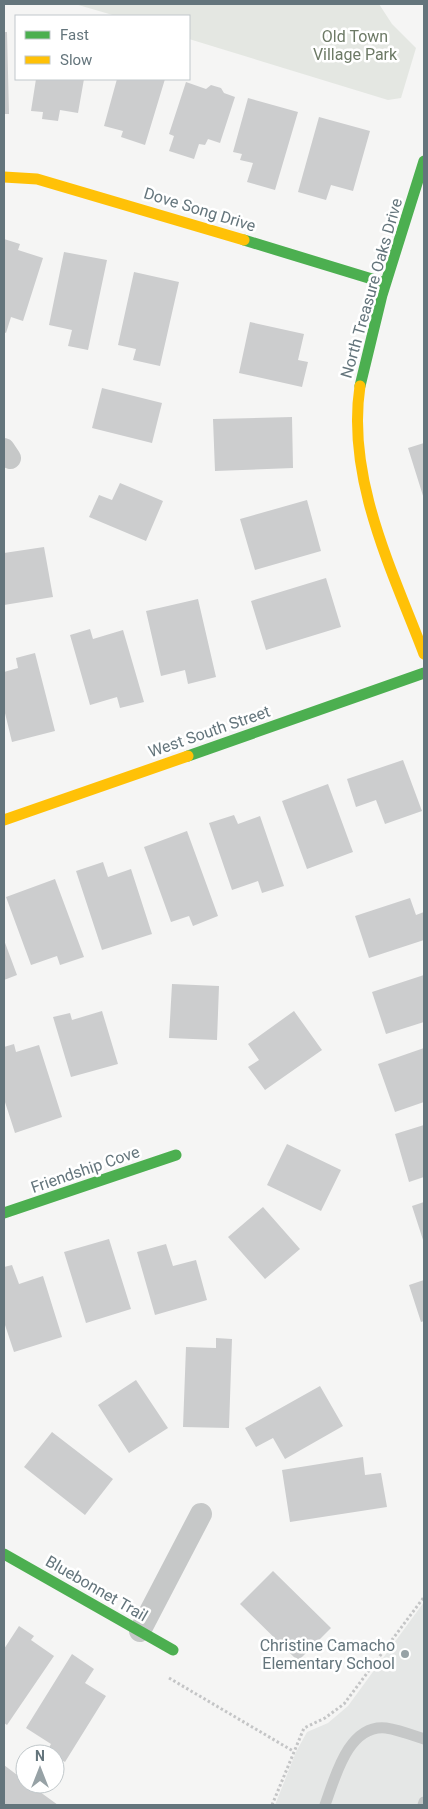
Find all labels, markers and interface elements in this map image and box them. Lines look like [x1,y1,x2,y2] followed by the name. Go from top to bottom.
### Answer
[15,15,190,80] legend
[60,26,89,44] text: Fast
[313,27,398,64] park label: Old Town Village Park
[60,51,92,69] text: Slow
[142,183,258,236] street label: Dove Song Drive
[337,196,406,380] street label: North Treasure Oaks Drive
[146,702,273,761] street label: West South Street
[28,1142,142,1197] street label: Friendship Cove
[42,1551,151,1625] street label: Bluebonnet Trail
[260,1636,395,1673] place label: Christine Camacho Elementary School
[399,1648,411,1660] marker: Christine Camacho Elementary School
[15,1744,65,1794] north arrow
[35,1748,45,1764] text: N

